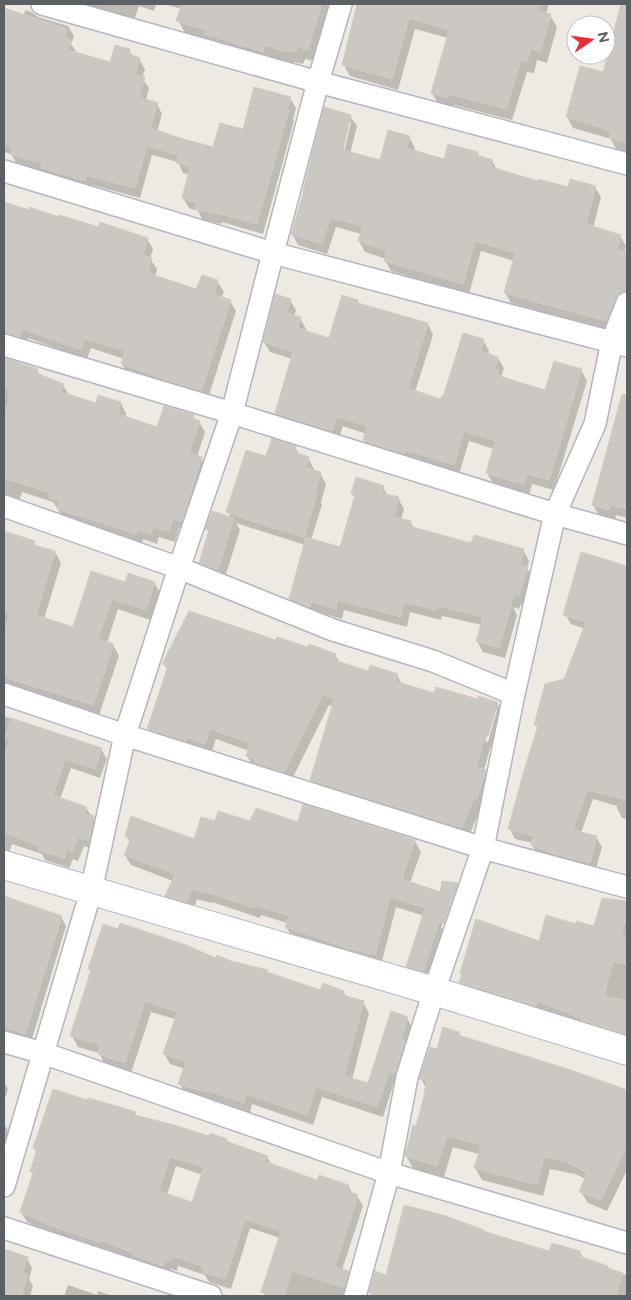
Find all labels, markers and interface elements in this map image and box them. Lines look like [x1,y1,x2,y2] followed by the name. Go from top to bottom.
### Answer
[566,15,616,65] north arrow
[594,30,613,44] text: N

